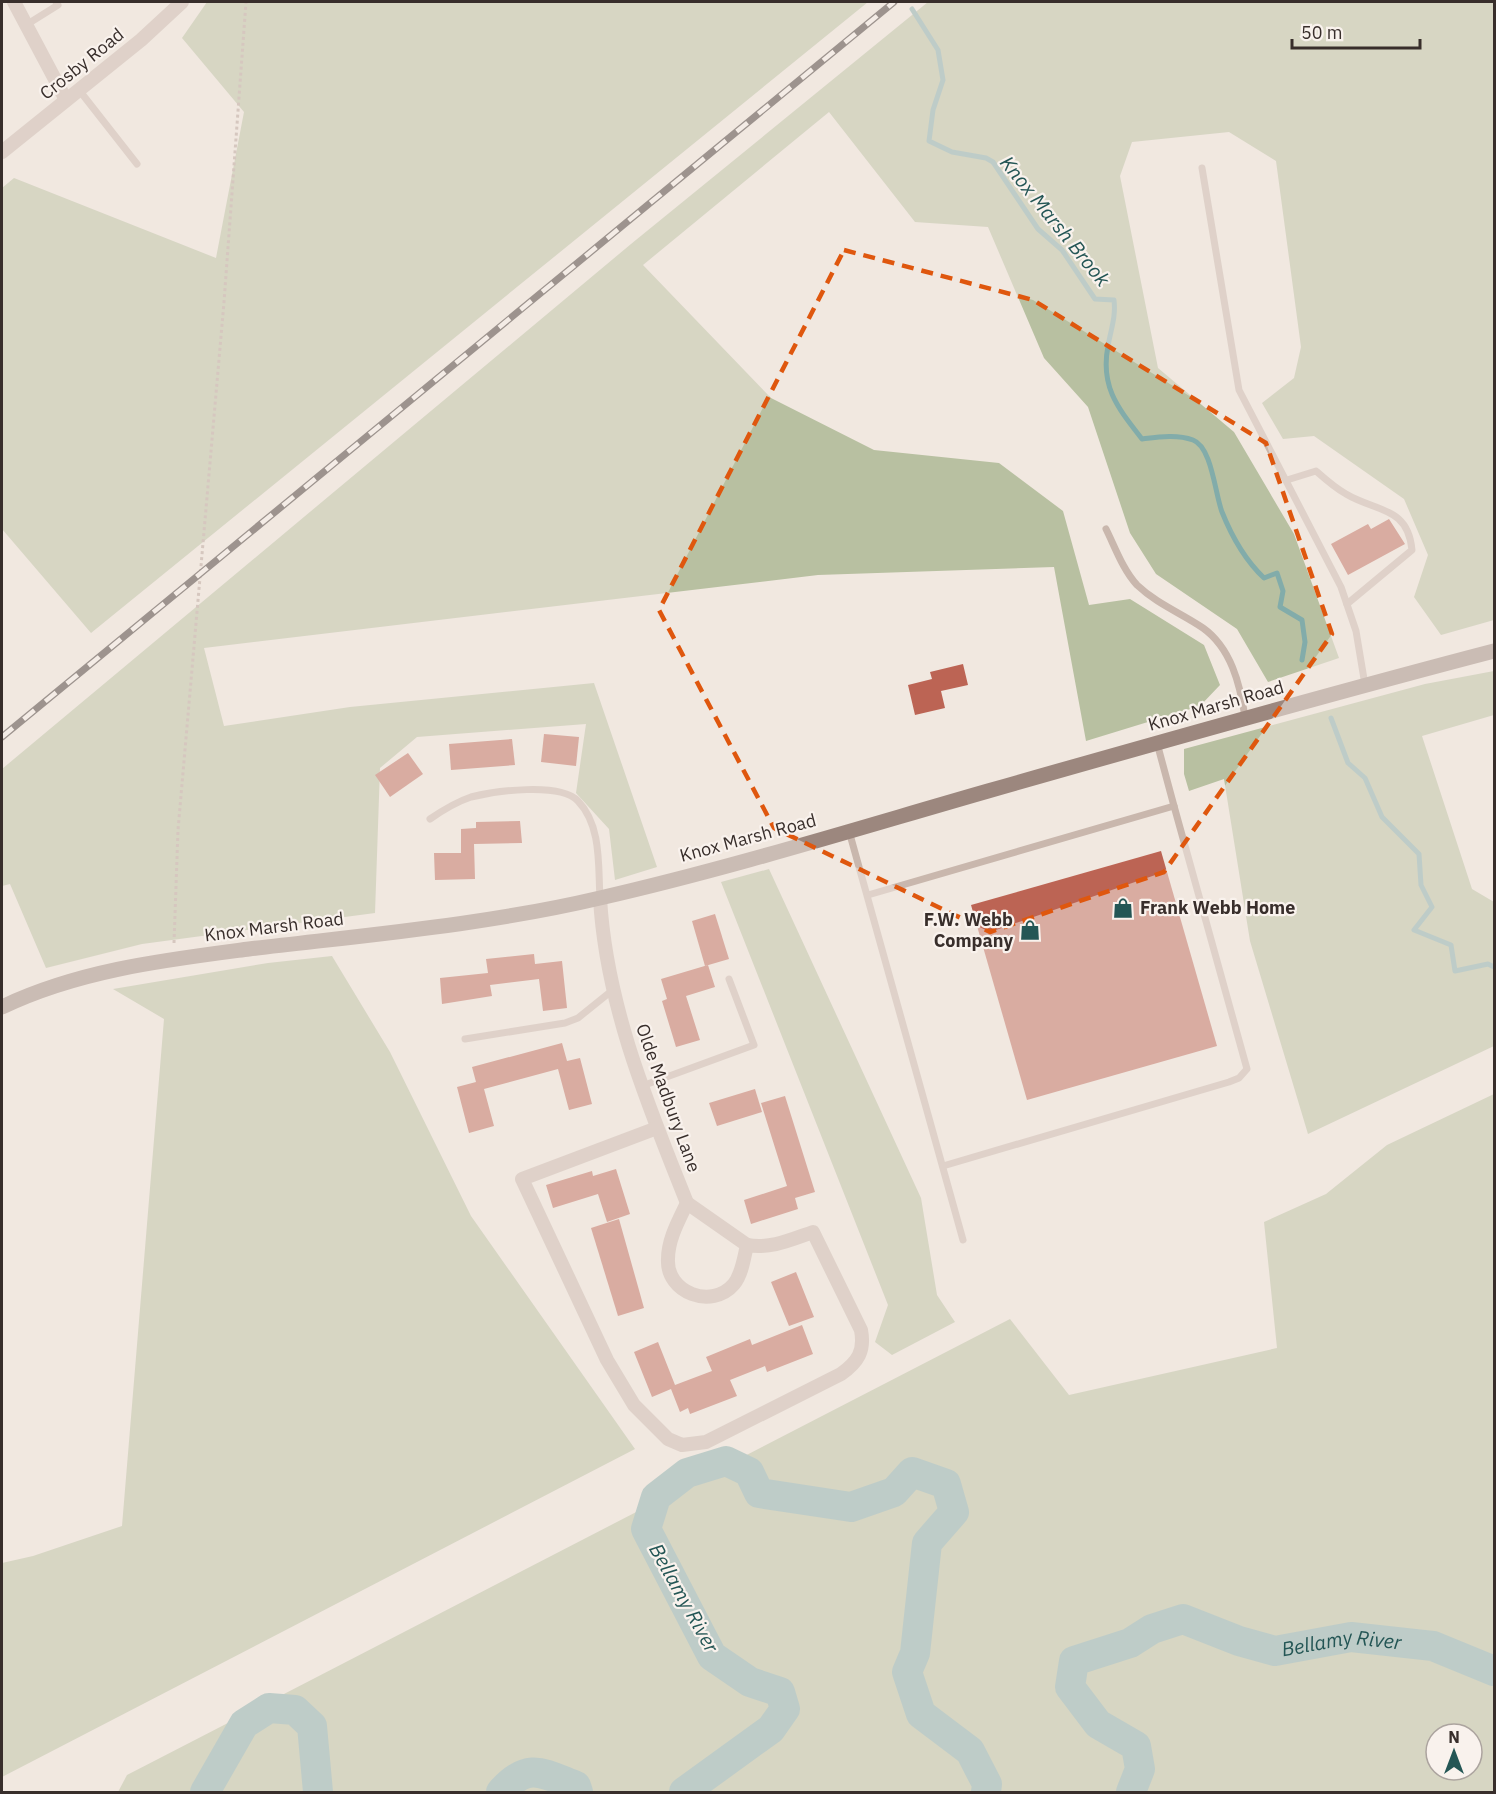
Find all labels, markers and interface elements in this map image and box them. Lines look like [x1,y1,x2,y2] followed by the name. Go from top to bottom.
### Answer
[1292,12,1420,50] scale bar
[1301,21,1343,44] text: 50 m
[35,23,128,104] street label: Crosby Road
[994,150,1117,292] water label: Knox Marsh Brook
[1145,675,1286,736] street label: Knox Marsh Road
[677,808,819,867] street label: Knox Marsh Road
[1111,896,1135,920] shop icon: Frank Webb Home
[1140,896,1295,919] place label: Frank Webb Home
[203,907,345,946] street label: Knox Marsh Road
[924,908,1013,952] place label: F.W. Webb Company
[1018,918,1042,942] shop icon: F.W. Webb Company
[631,1020,706,1175] street label: Olde Madbury Lane
[643,1538,726,1658] water label: Bellamy River
[1279,1623,1403,1663] water label: Bellamy River
[1424,1722,1484,1782] north arrow
[1448,1727,1460,1747] text: N

